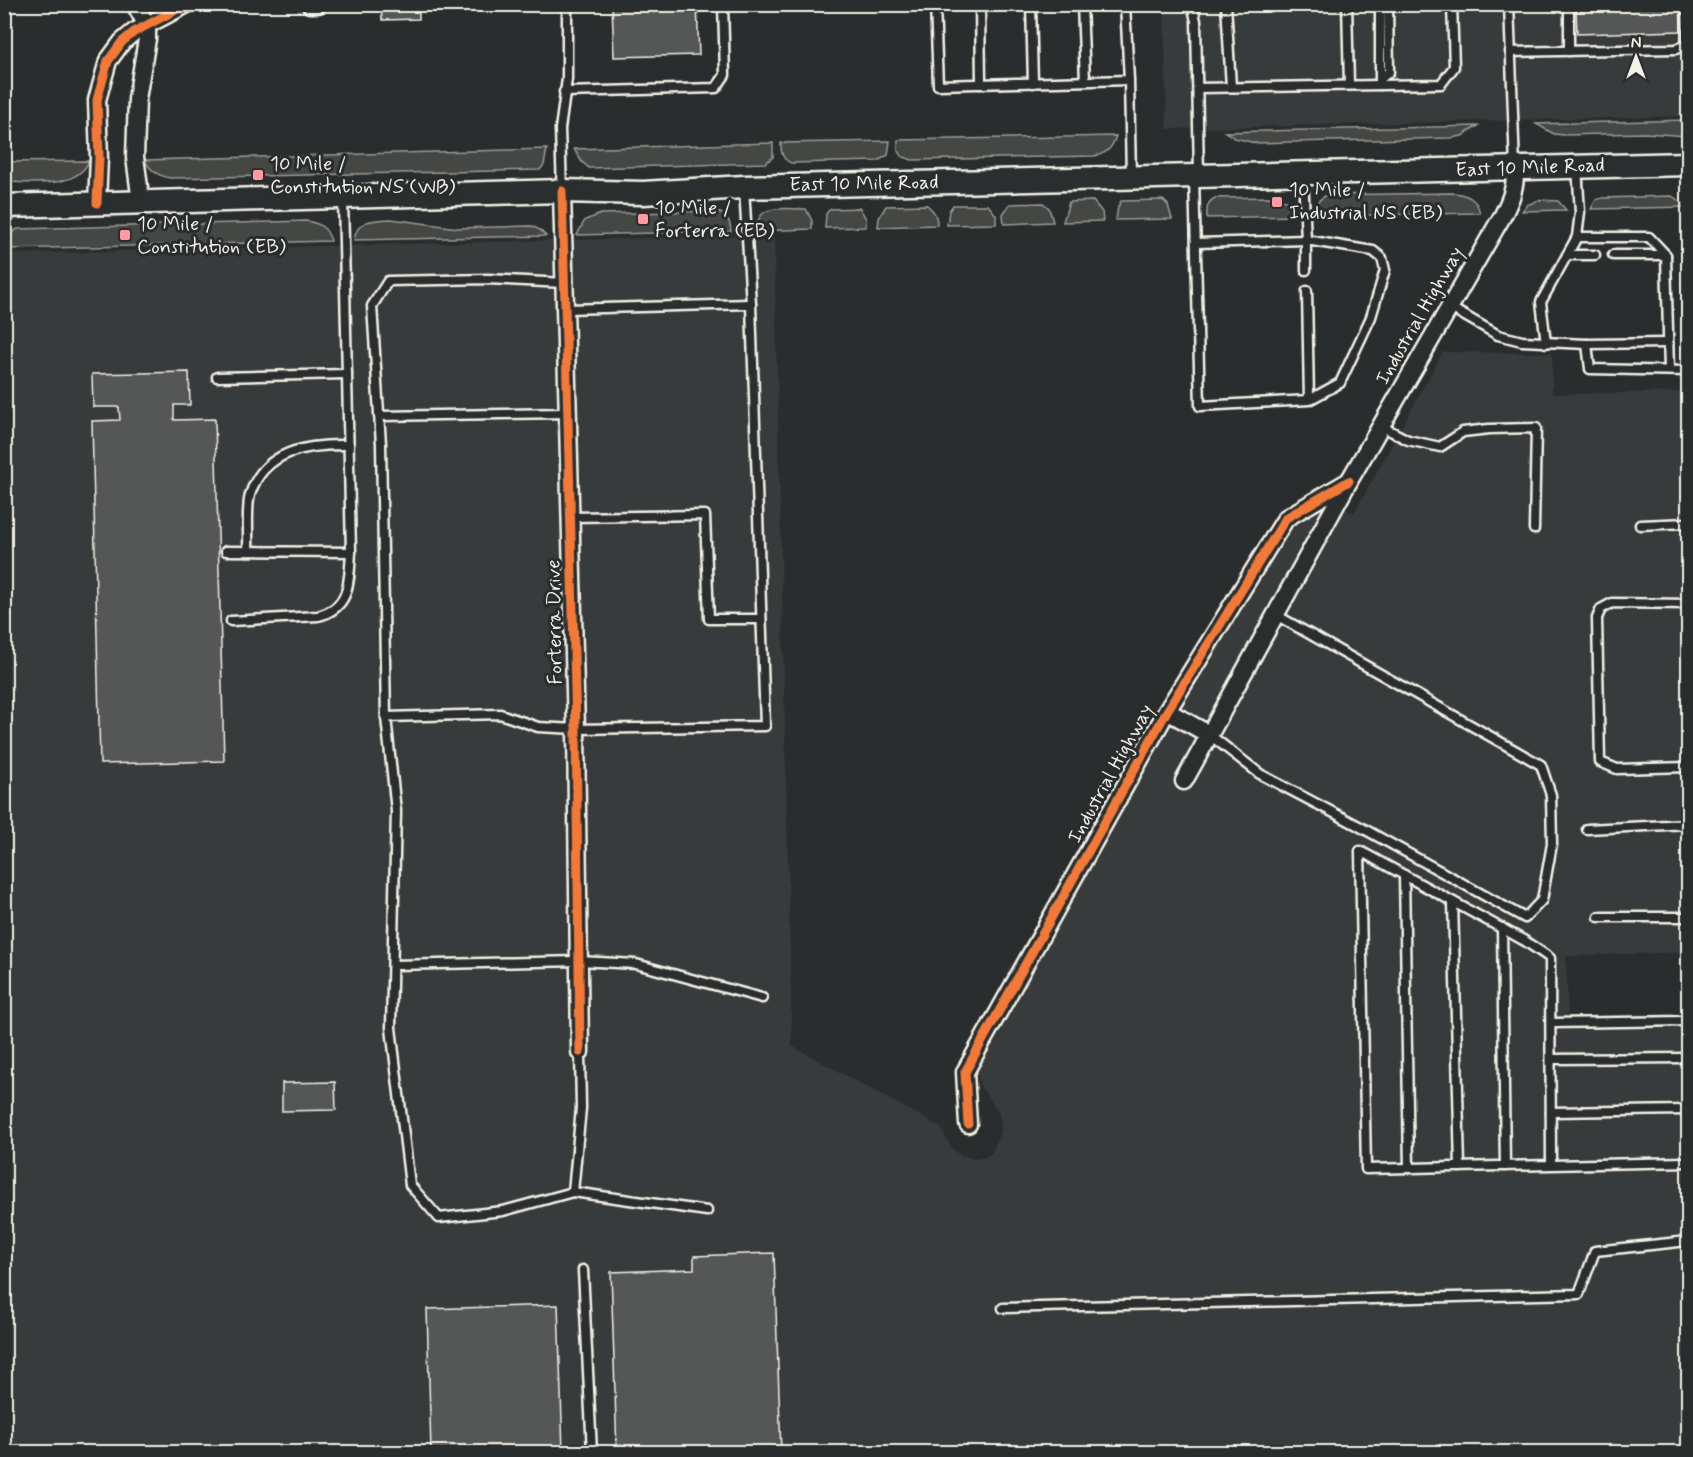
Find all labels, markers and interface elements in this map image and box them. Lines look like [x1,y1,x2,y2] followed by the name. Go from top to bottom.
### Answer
[1606,27,1666,87] north arrow
[1631,33,1641,54] text: N
[270,151,455,201] place label: 10 Mile / Constitution NS (WB)
[1455,152,1605,184] street label: East 10 Mile Road
[251,168,265,182] marker: 10 Mile / Constitution NS (WB)
[789,169,939,199] street label: East 10 Mile Road
[1289,177,1442,227] place label: 10 Mile / Industrial NS (EB)
[655,195,774,245] place label: 10 Mile / Forterra (EB)
[1270,195,1284,209] marker: 10 Mile / Industrial NS (EB)
[137,211,286,261] place label: 10 Mile / Constitution (EB)
[636,212,650,226] marker: 10 Mile / Forterra (EB)
[118,228,132,242] marker: 10 Mile / Constitution (EB)
[1369,242,1471,390] street label: Industrial Highway
[540,559,570,685] street label: Forterra Drive
[1062,700,1160,848] street label: Industrial Highway

